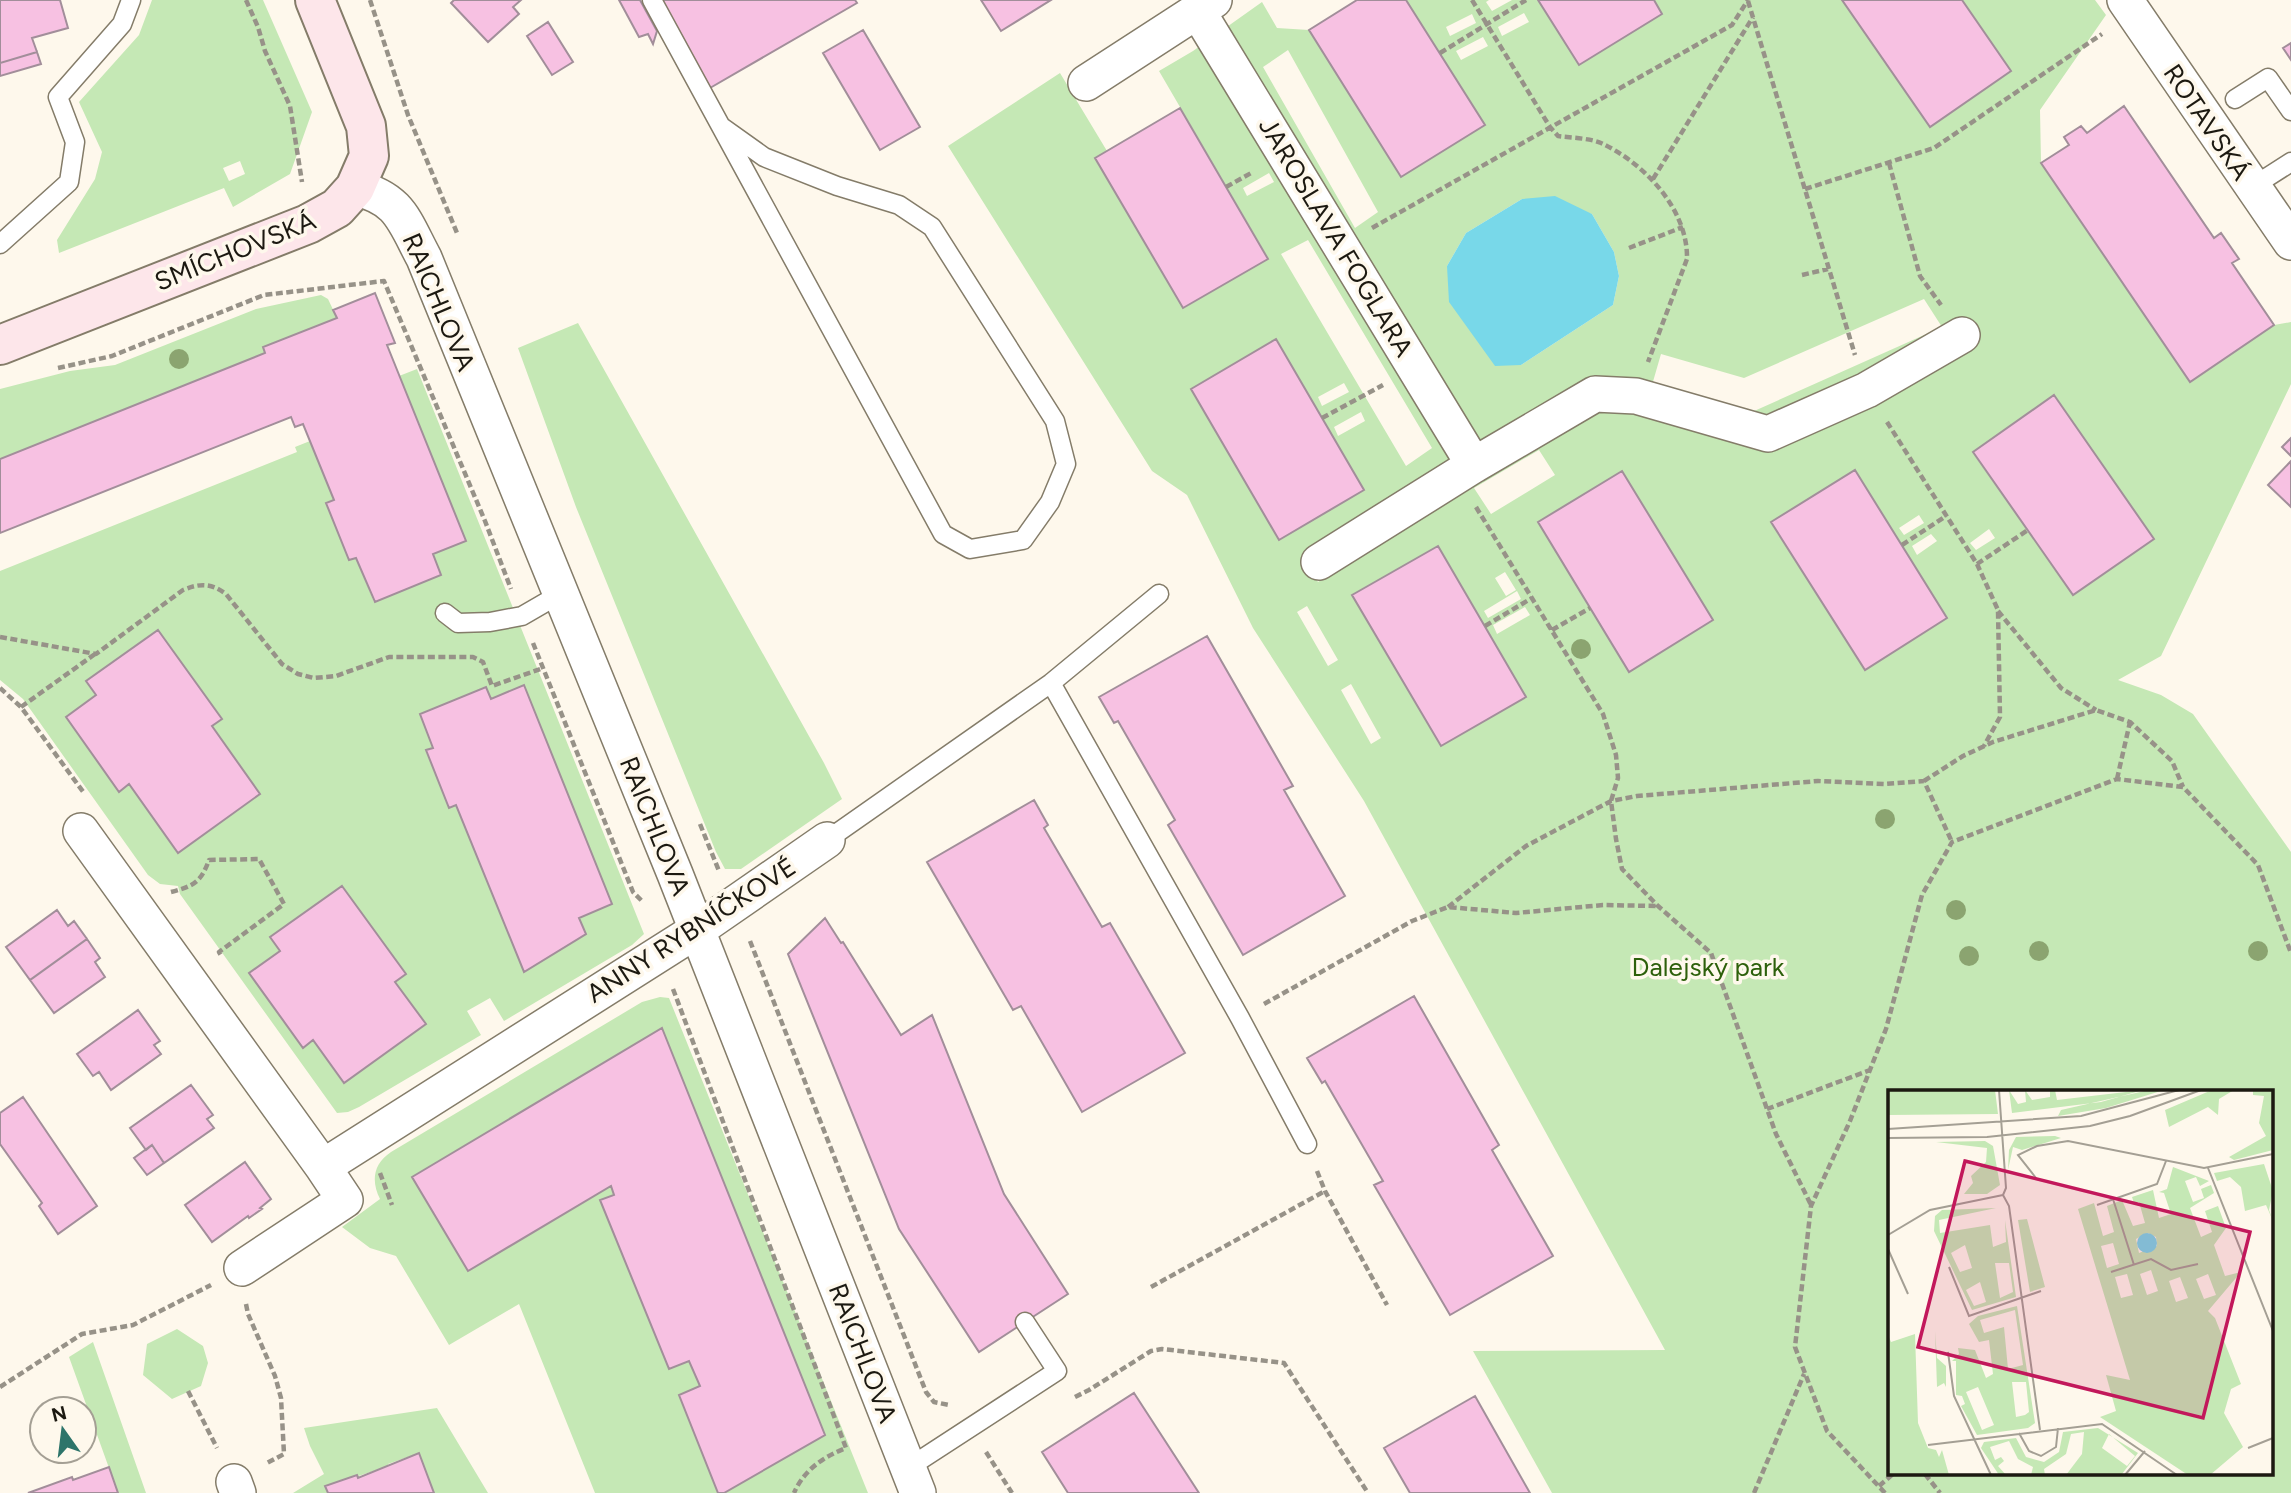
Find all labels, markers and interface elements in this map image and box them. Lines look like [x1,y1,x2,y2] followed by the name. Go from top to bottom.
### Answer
[2157,58,2258,186] street label: ROTAVSKÁ
[1252,112,1420,363] street label: JAROSLAVA FOGLARA
[150,204,320,298] street label: SMÍCHOVSKÁ
[396,228,483,376] street label: RAICHLOVA
[613,752,697,900] street label: RAICHLOVA
[580,850,802,1010] street label: ANNY RYBNÍČKOVÉ
[1632,951,1785,983] park label: Dalejský park
[1888,1090,2274,1476] inset map
[822,1279,904,1428] street label: RAICHLOVA
[28,1395,98,1465] north arrow
[49,1401,69,1427] text: N

